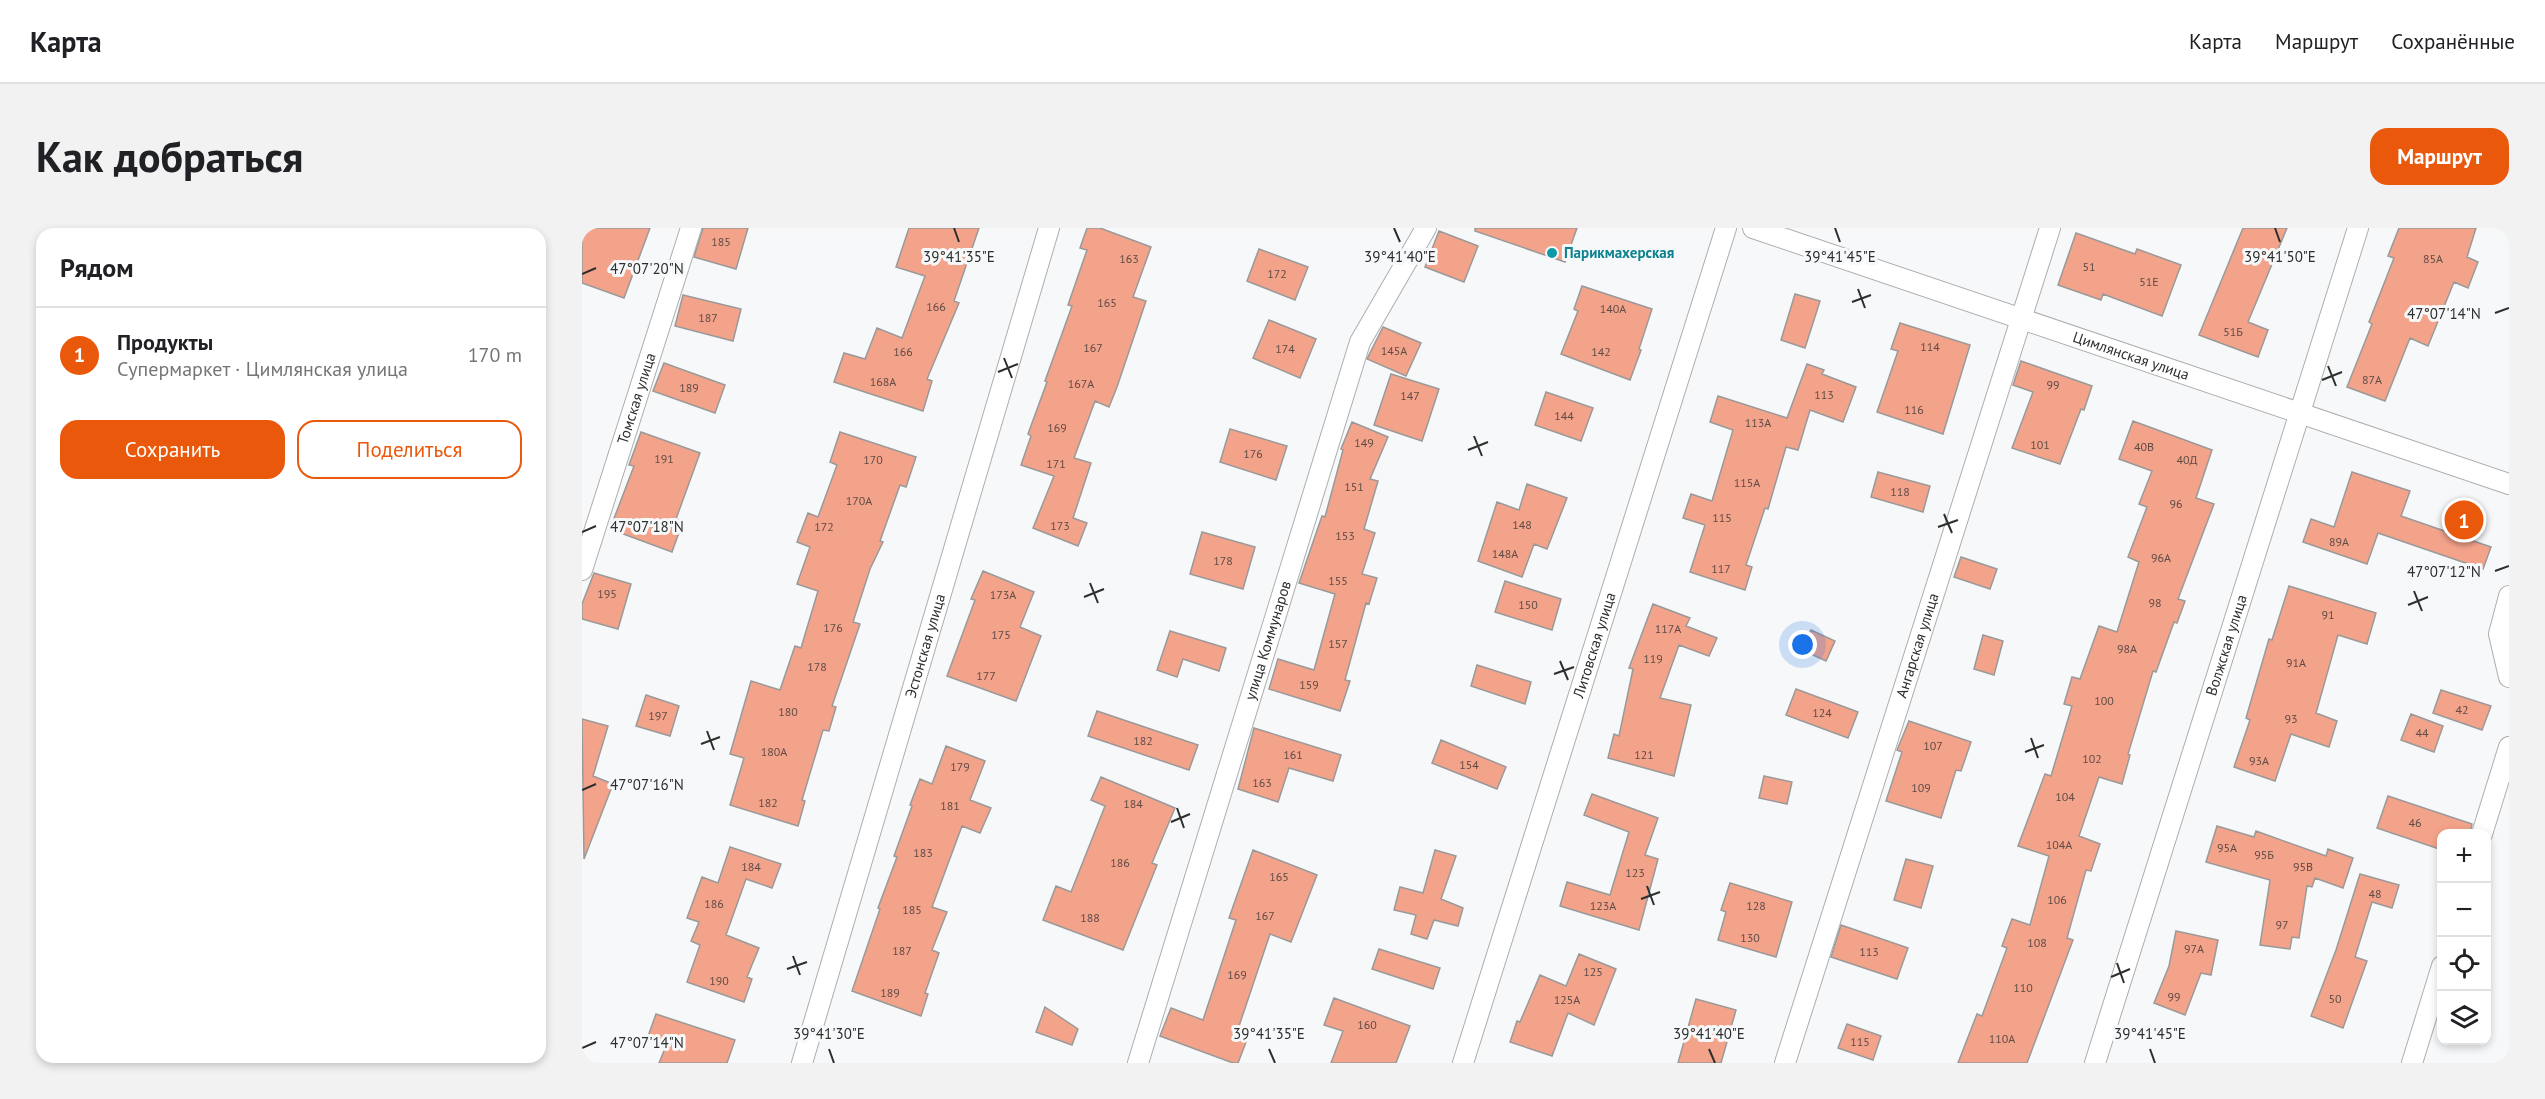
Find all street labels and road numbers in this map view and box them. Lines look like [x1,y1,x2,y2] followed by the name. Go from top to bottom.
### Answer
[2070,327,2192,384] street label: Цимлянская улица
[613,350,660,446] street label: Томская улица
[1240,578,1295,703] street label: улица Коммунаров
[1568,590,1620,701] street label: Литовская улица
[901,591,949,700] street label: Эстонская улица
[1892,591,1943,700] street label: Ангарская улица
[2201,592,2251,698] street label: Волжская улица

